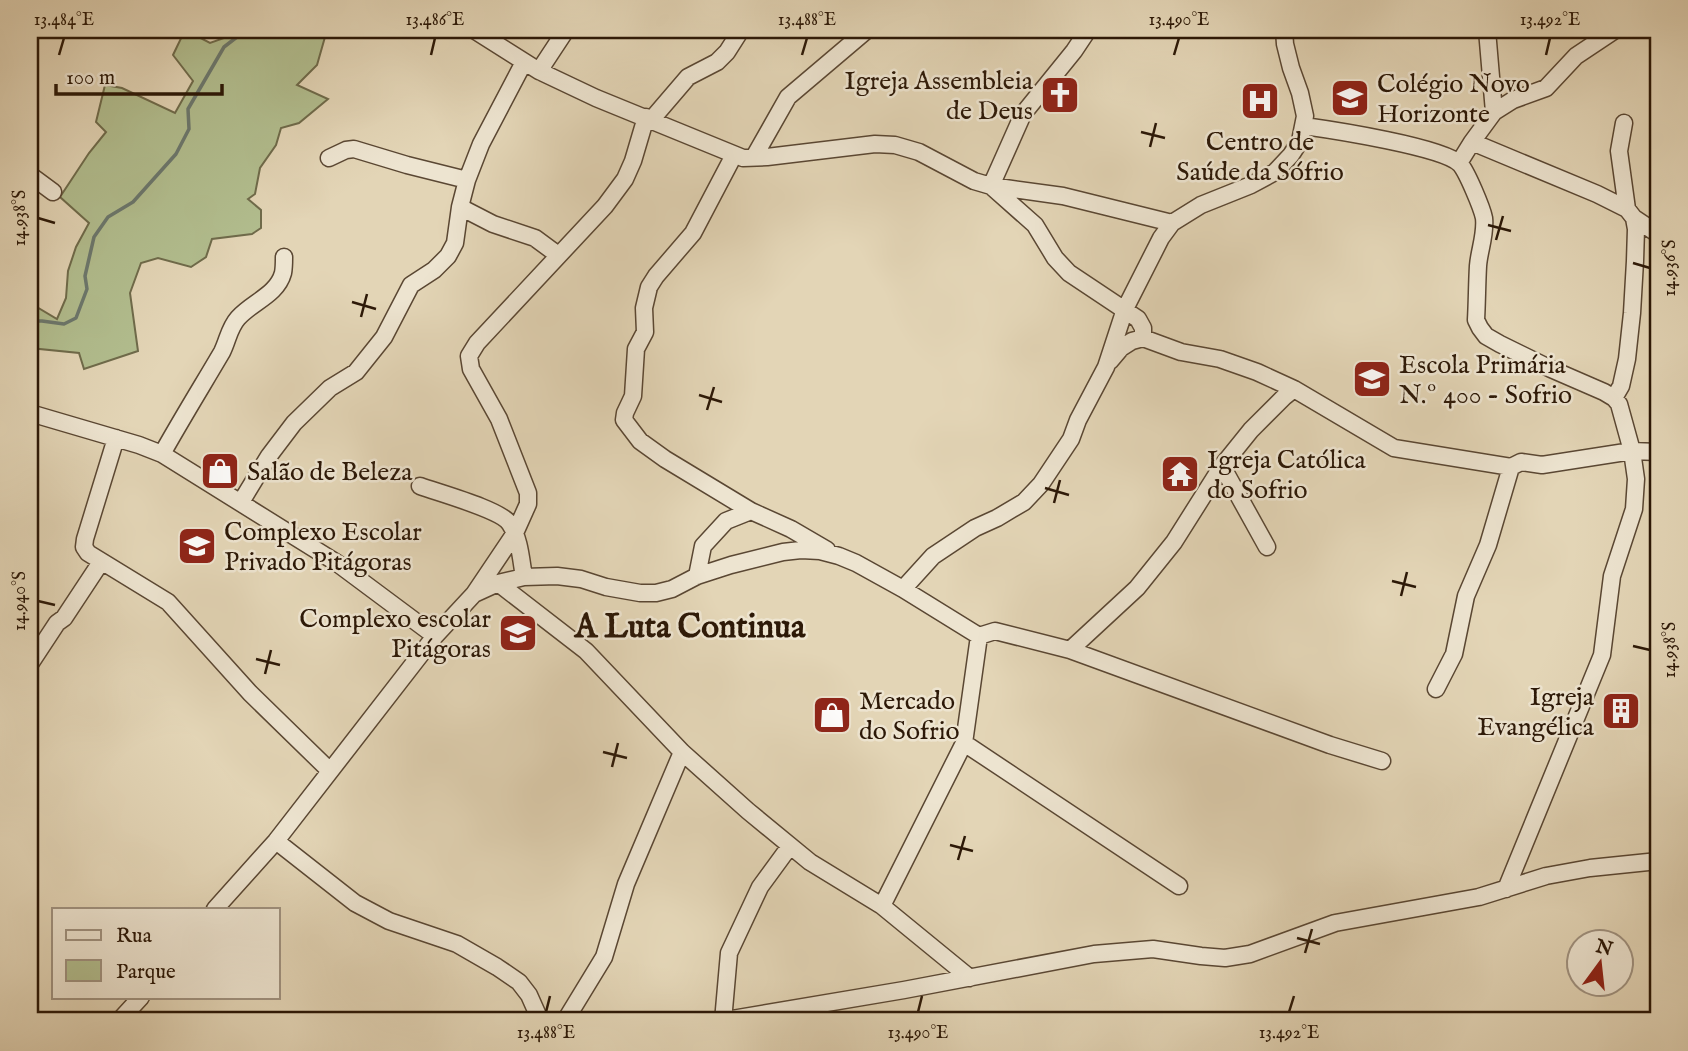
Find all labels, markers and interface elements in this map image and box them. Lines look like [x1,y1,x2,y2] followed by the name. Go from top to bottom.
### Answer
[34,9,94,32] text: 13.484°E
[405,9,465,32] text: 13.486°E
[778,9,836,32] text: 13.488°E
[1148,9,1210,32] text: 13.490°E
[1520,9,1580,32] text: 13.492°E
[56,52,222,96] scale bar
[66,65,115,92] text: 100 m
[844,65,1034,128] place label: Igreja Assembleia de Deus
[1377,68,1530,131] place label: Colégio Novo Horizonte
[1039,74,1081,116] church icon: Igreja Assembleia de Deus
[1329,77,1371,119] school or university icon: Colégio Novo Horizonte
[1239,80,1281,122] hospital icon: Centro de Saúde da Sófrio
[1176,126,1344,189] place label: Centro de Saúde da Sófrio
[9,190,32,246] text: 14.938°S
[1659,240,1682,296] text: 14.936°S
[1399,349,1572,412] place label: Escola Primária N.º 400 - Sofrio
[1351,358,1393,400] school or university icon: Escola Primária N.º 400 - Sofrio
[1207,444,1367,507] place label: Igreja Católica do Sofrio
[199,450,241,492] shop icon: Salão de Beleza
[1159,453,1201,495] temple icon: Igreja Católica do Sofrio
[247,456,413,489] place label: Salão de Beleza
[224,516,422,579] place label: Complexo Escolar Privado Pitágoras
[176,525,218,567] school or university icon: Complexo Escolar Privado Pitágoras
[9,571,32,631] text: 14.940°S
[299,603,491,666] place label: Complexo escolar Pitágoras
[573,607,806,649] district label: A Luta Continua
[497,612,539,654] school or university icon: Complexo escolar Pitágoras
[1659,622,1682,678] text: 14.938°S
[1477,681,1595,744] place label: Igreja Evangélica
[859,685,960,748] place label: Mercado do Sofrio
[1600,690,1642,732] building icon: Igreja Evangélica
[811,694,853,736] shop icon: Mercado do Sofrio
[52,908,280,998] legend
[116,923,153,950] text: Rua
[1566,928,1636,998] north arrow
[1592,935,1615,962] text: N
[116,959,176,986] text: Parque
[517,1022,575,1045] text: 13.488°E
[887,1022,949,1045] text: 13.490°E
[1259,1022,1319,1045] text: 13.492°E

